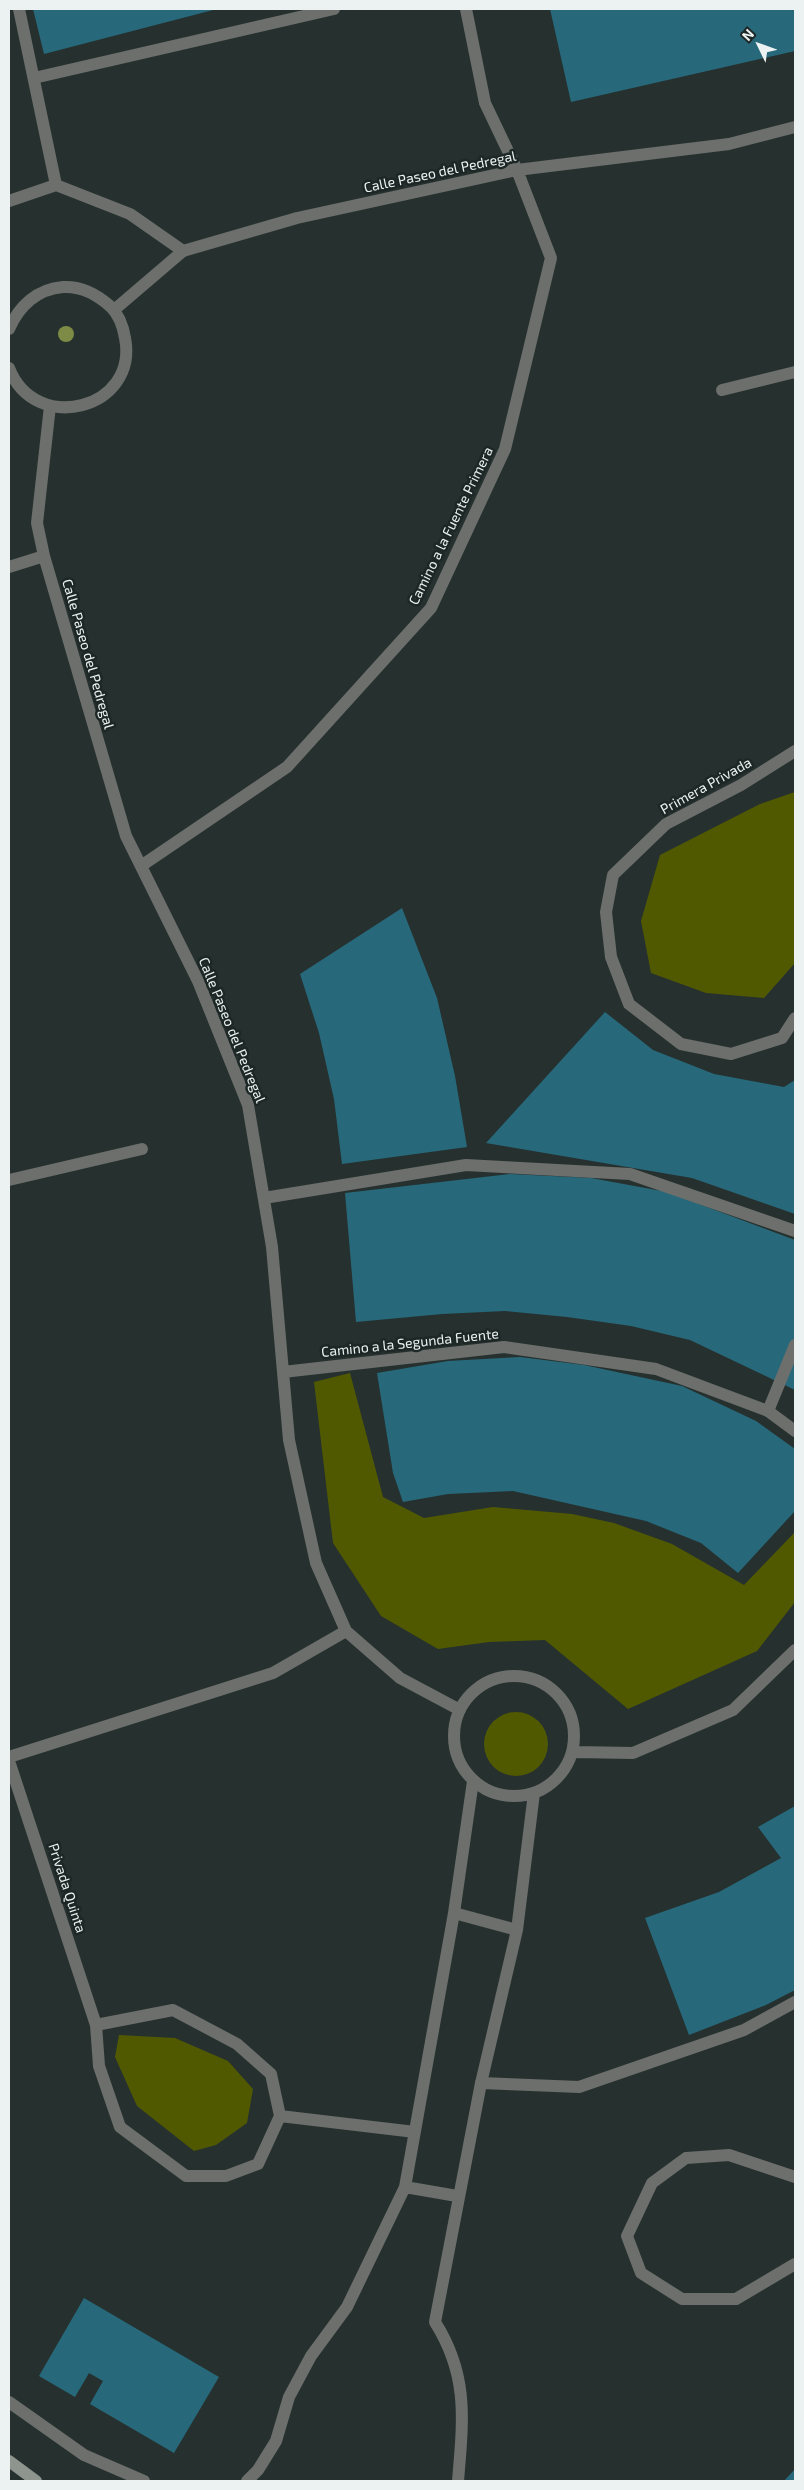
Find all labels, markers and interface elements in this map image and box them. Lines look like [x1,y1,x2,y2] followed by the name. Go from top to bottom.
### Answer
[734,20,784,70] north arrow
[738,25,757,44] text: N
[362,148,518,196] street label: Calle Paseo del Pedregal
[405,444,497,608] street label: Camino a la Fuente Primera
[59,577,117,731] street label: Calle Paseo del Pedregal
[657,754,755,818] street label: Primera Privada
[195,955,269,1105] street label: Calle Paseo del Pedregal
[320,1325,500,1361] street label: Camino a la Segunda Fuente
[45,1841,89,1935] street label: Privada Quinta

